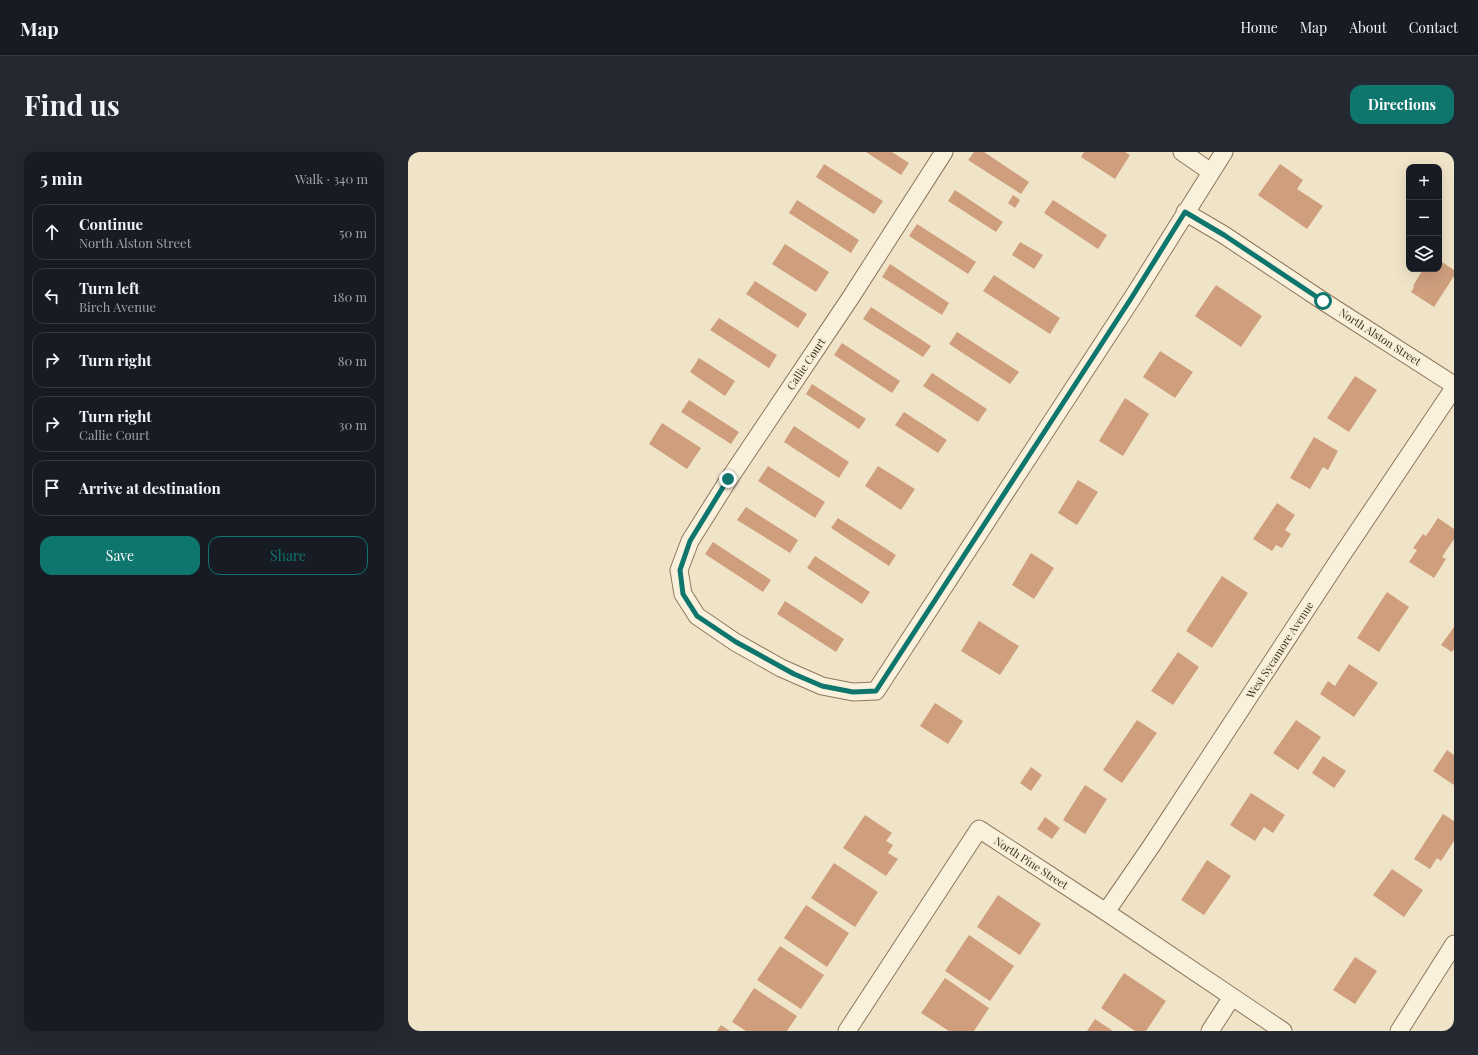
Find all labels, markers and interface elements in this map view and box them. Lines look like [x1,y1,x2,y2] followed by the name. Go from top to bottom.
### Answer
[20,15,59,41] text: Map
[1240,18,1278,37] text: Home
[1300,18,1327,37] text: Map
[1349,18,1387,37] text: About
[1409,18,1458,37] text: Contact
[1350,85,1454,124] button: Directions
[24,86,120,123] text: Find us
[1406,164,1442,272] map controls
[1406,164,1442,200] button: +
[40,167,83,189] text: 5 min
[295,170,368,187] text: Walk · 340 m
[1406,200,1442,236] button: −
[79,214,143,234] text: Continue
[41,221,63,243] icon: ahead
[339,224,367,241] text: 50 m
[79,234,191,251] text: North Alston Street
[1406,236,1442,272] button: layers
[79,278,140,298] text: Turn left
[41,285,63,307] icon: left
[333,288,367,305] text: 180 m
[1314,292,1332,310] route start
[79,298,156,315] text: Birch Avenue
[1336,304,1424,369] street label: North Alston Street
[783,335,829,393] street label: Callie Court
[41,349,63,371] icon: right
[79,350,152,370] text: Turn right
[338,352,367,369] text: 80 m
[79,406,152,426] text: Turn right
[41,413,63,435] icon: right
[339,416,367,433] text: 30 m
[79,426,150,443] text: Callie Court
[719,470,737,488] route end
[41,477,63,499] icon: arrive
[79,478,221,498] text: Arrive at destination
[40,536,200,575] button: Save
[208,536,368,575] button: Share
[1242,598,1317,702] street label: West Sycamore Avenue
[991,833,1071,892] street label: North Pine Street

